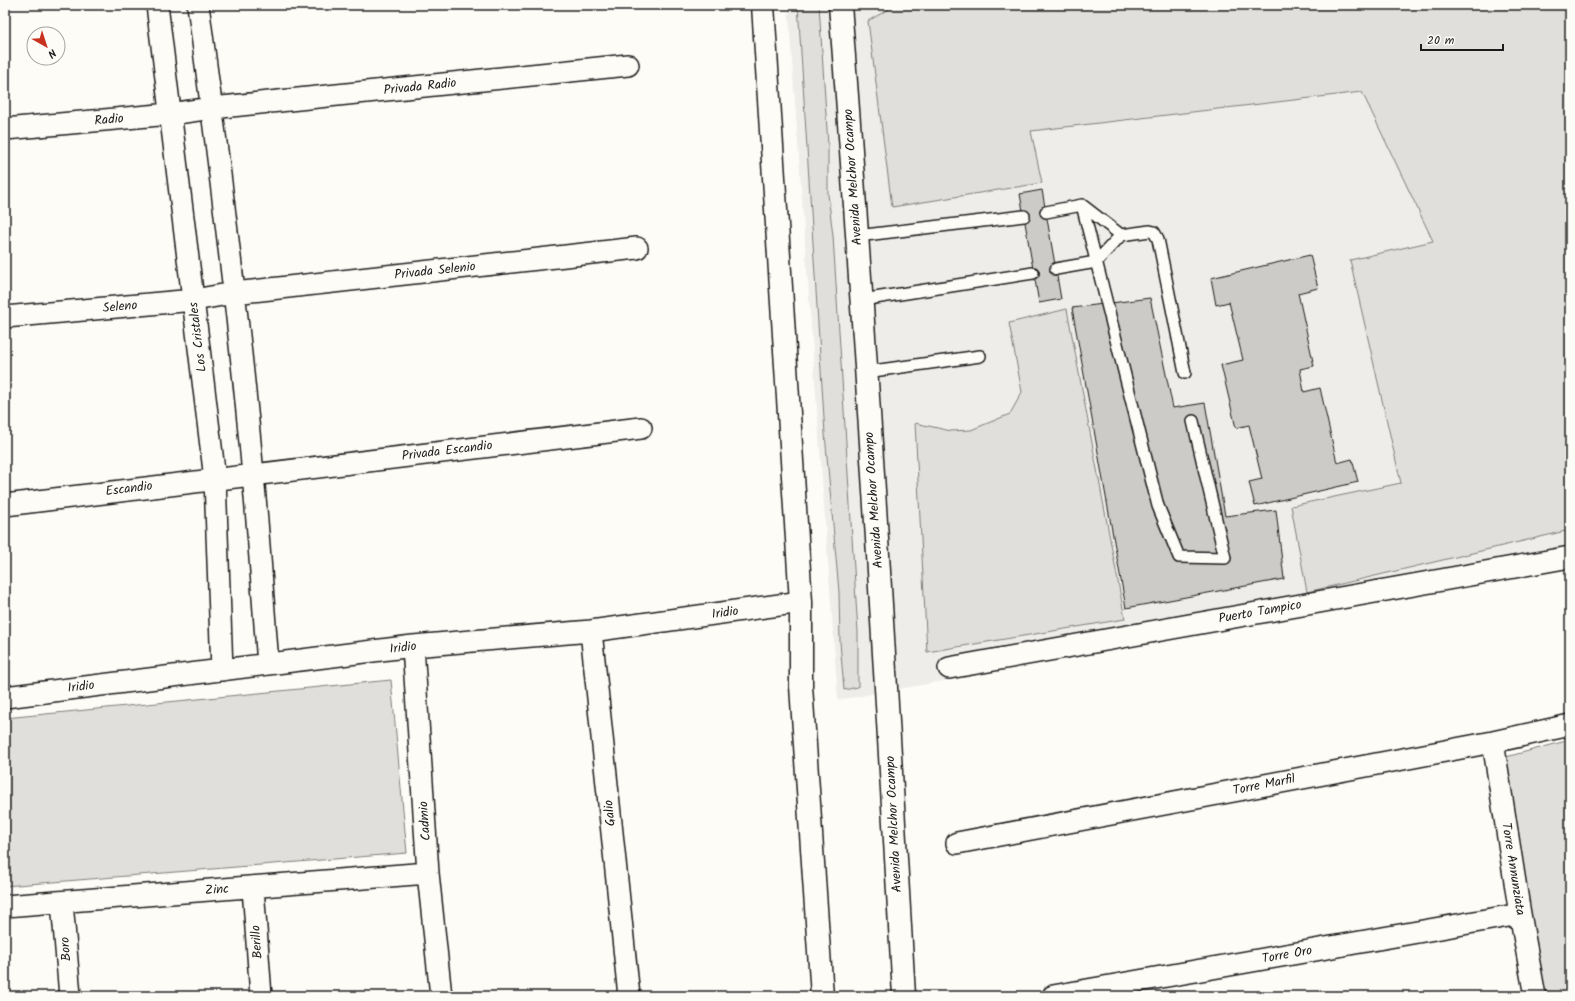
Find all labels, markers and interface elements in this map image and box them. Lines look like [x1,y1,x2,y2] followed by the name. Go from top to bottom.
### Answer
[26,26,66,66] north arrow
[1421,26,1503,52] scale bar
[1427,31,1455,50] text: 20 m
[43,44,60,62] text: N
[383,73,458,101] street label: Privada Radio
[94,108,125,132] street label: Radio
[838,108,868,246] street label: Avenida Melchor Ocampo
[393,256,477,286] street label: Privada Selenio
[102,295,138,319] street label: Seleno
[183,300,213,373] street label: Los Cristales
[859,431,889,569] street label: Avenida Melchor Ocampo
[400,435,494,467] street label: Privada Escandio
[104,476,154,502] street label: Escandio
[1217,594,1303,630] street label: Puerto Tampico
[710,601,740,625] street label: Iridio
[388,636,418,660] street label: Iridio
[66,675,96,699] street label: Iridio
[880,755,908,893] street label: Avenida Melchor Ocampo
[1231,769,1297,801] street label: Torre Marfil
[598,799,622,827] street label: Galio
[413,800,437,842] street label: Cadmio
[1495,821,1531,917] street label: Torre Annunziata
[204,879,230,901] street label: Zinc
[245,924,269,960] street label: Berillo
[54,936,78,962] street label: Boro
[1260,940,1314,970] street label: Torre Oro

